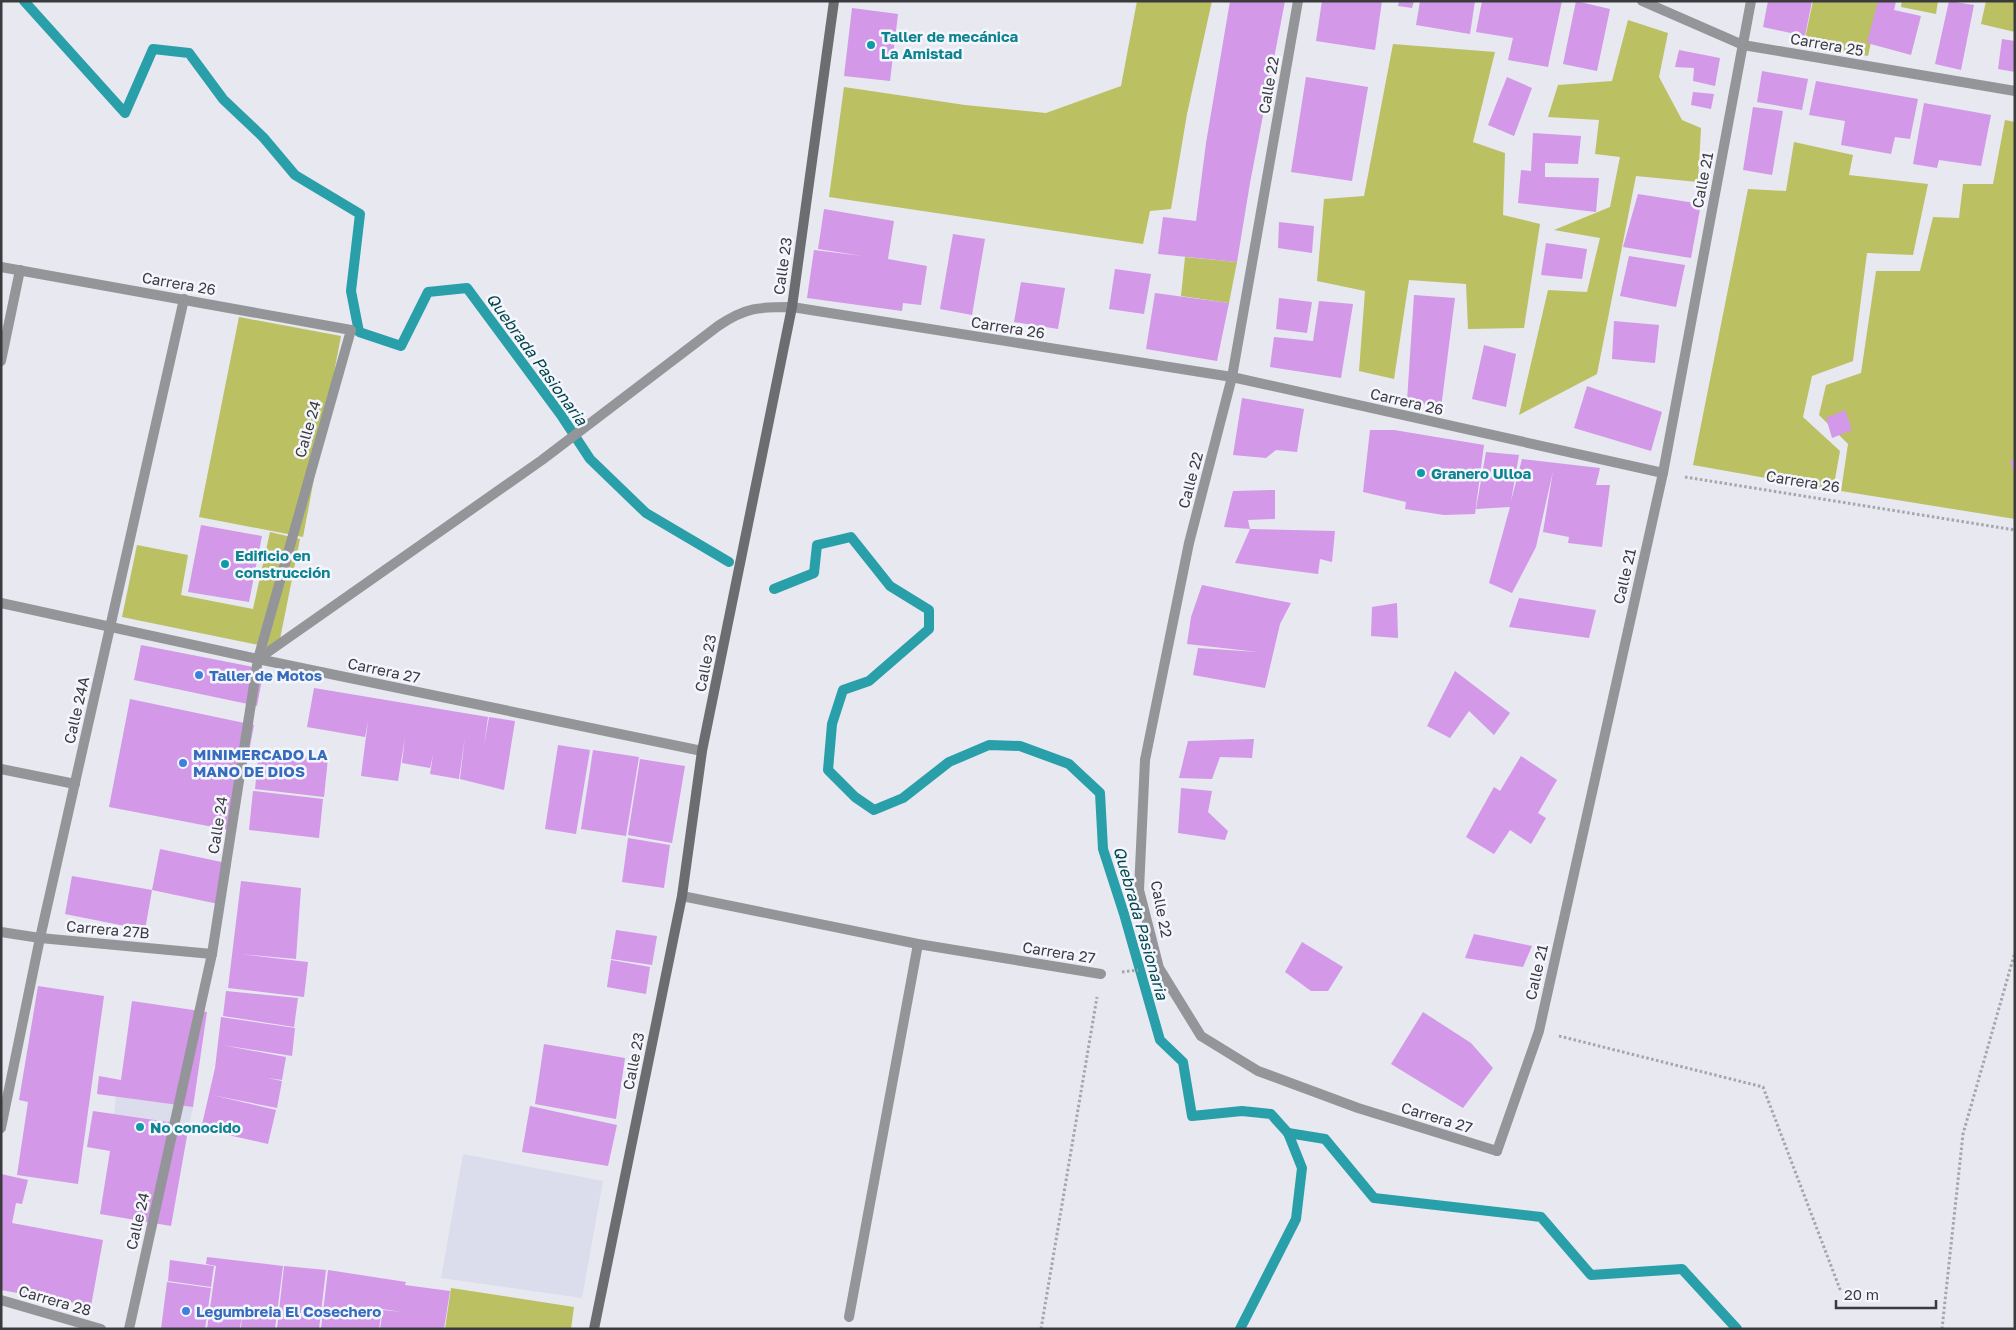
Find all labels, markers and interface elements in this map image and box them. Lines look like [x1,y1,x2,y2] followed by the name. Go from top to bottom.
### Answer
[881,27,1019,62] place label: Taller de mecánica La Amistad
[1789,29,1865,59] street label: Carrera 25
[865,39,877,51] marker: Taller de mecánica La Amistad
[1254,55,1282,115] street label: Calle 22
[1688,151,1716,209] street label: Calle 21
[769,236,795,296] street label: Calle 23
[141,268,217,298] street label: Carrera 26
[482,289,592,430] water label: Quebrada Pasionaria
[970,312,1046,342] street label: Carrera 26
[1369,384,1445,418] street label: Carrera 26
[290,398,324,460] street label: Calle 24
[1174,450,1206,510] street label: Calle 22
[1431,464,1532,482] place label: Granero Ulloa
[1765,466,1841,496] street label: Carrera 26
[1415,467,1427,479] marker: Granero Ulloa
[235,546,330,581] place label: Edificio en construcción
[1609,546,1639,606] street label: Calle 21
[219,558,231,570] marker: Edificio en construcción
[691,633,719,693] street label: Calle 23
[346,654,422,686] street label: Carrera 27
[209,666,322,684] place label: Taller de Motos
[193,669,205,681] marker: Taller de Motos
[60,675,92,745] street label: Calle 24A
[193,745,328,780] place label: MINIMERCADO LA MANO DE DIOS
[177,757,189,769] marker: MINIMERCADO LA MANO DE DIOS
[204,795,230,855] street label: Calle 24
[1109,844,1173,1003] water label: Quebrada Pasionaria
[1148,879,1176,939] street label: Calle 22
[66,916,150,942] street label: Carrera 27B
[1021,937,1097,967] street label: Carrera 27
[1521,942,1551,1002] street label: Calle 21
[619,1031,647,1091] street label: Calle 23
[1399,1098,1475,1136] street label: Carrera 27
[150,1118,241,1136] place label: No conocido
[134,1121,146,1133] marker: No conocido
[122,1191,152,1251] street label: Calle 24
[1836,1278,1936,1310] scale bar
[17,1281,93,1319] street label: Carrera 28
[1844,1285,1879,1303] text: 20 m
[196,1302,381,1320] place label: Legumbreia El Cosechero
[180,1305,192,1317] marker: Legumbreia El Cosechero

